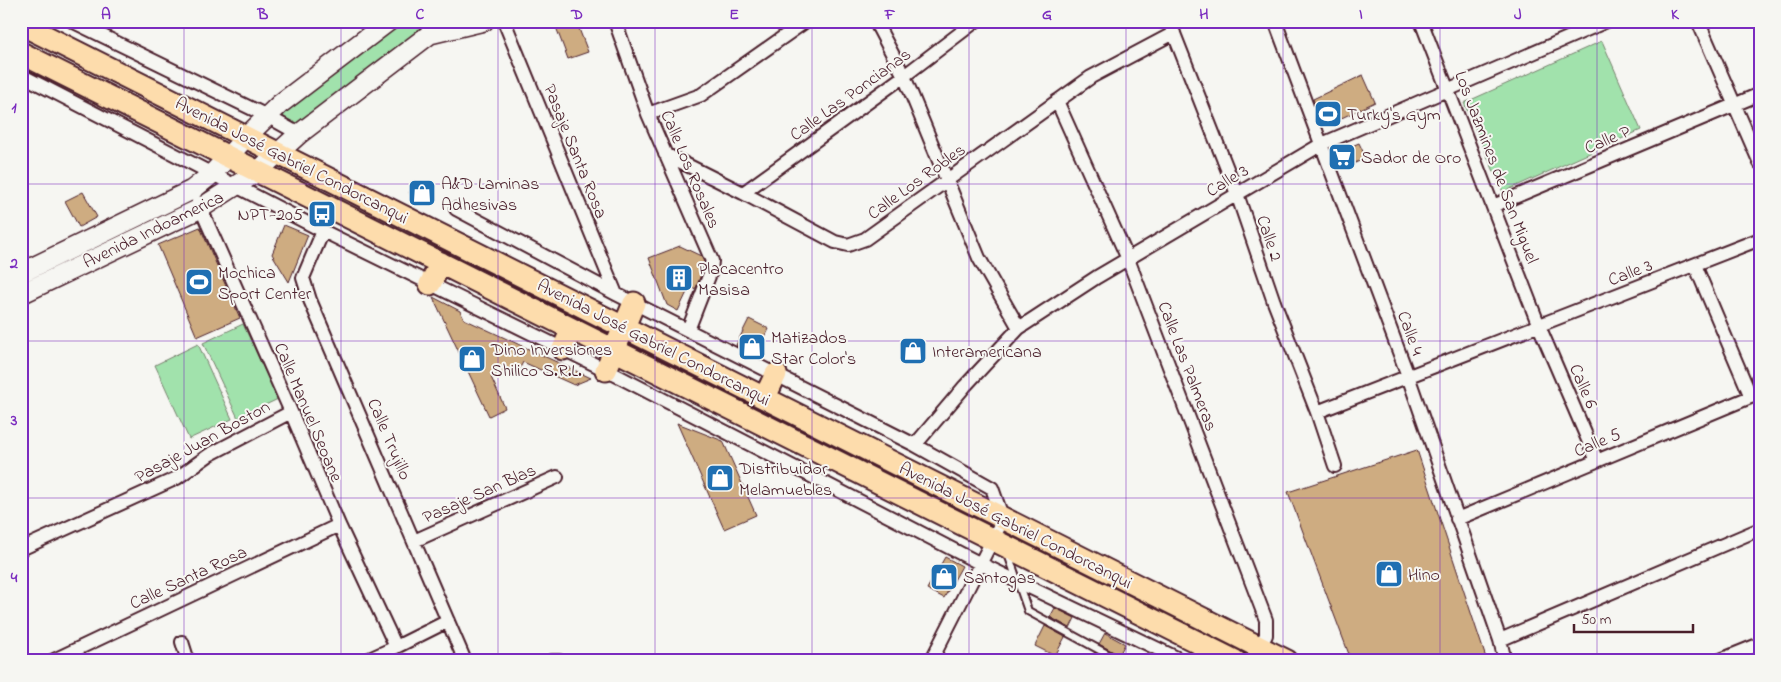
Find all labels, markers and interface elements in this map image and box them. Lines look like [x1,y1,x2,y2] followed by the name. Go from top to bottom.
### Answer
[101,3,111,27] text: A
[257,3,269,27] text: B
[416,3,425,27] text: C
[570,3,583,27] text: D
[729,3,739,27] text: E
[884,3,896,27] text: F
[1042,3,1052,27] text: G
[1199,3,1209,27] text: H
[1359,3,1363,27] text: I
[1514,3,1522,27] text: J
[1671,3,1680,27] text: K
[785,43,917,149] street label: Calle Las Poncianas
[1445,68,1544,268] street label: Los Jazmines de San Miguel
[535,81,613,223] street label: Pasaje Santa Rosa
[170,91,412,232] street label: Avenida José Gabriel Condorcanqui
[11,96,17,120] text: 1
[1313,99,1343,129] sports icon: Turky's Gym
[1347,103,1441,129] place label: Turky's Gym
[653,107,726,233] street label: Calle Los Rosales
[1581,119,1635,162] street label: Calle P
[863,138,972,227] street label: Calle Los Robles
[1327,142,1357,172] supermarket icon: Sador de Oro
[1361,146,1461,172] place label: Sador de Oro
[1202,159,1254,205] street label: Calle 3
[441,172,539,219] place label: A&D Laminas Adhesivas
[407,178,437,208] shop icon: A&D Laminas Adhesivas
[79,185,229,276] street label: Avenida Indoamerica
[307,199,337,229] bus stop icon: NPT-205
[237,203,303,229] place label: NPT-205
[1248,212,1288,265] street label: Calle 2
[9,252,18,276] text: 2
[1605,254,1657,294] street label: Calle 3
[698,257,784,304] place label: Placacentro Masisa
[218,261,312,308] place label: Mochica Sport Center
[664,263,694,293] building icon: Placacentro Masisa
[184,267,214,297] sports icon: Mochica Sport Center
[532,273,774,414] street label: Avenida José Gabriel Condorcanqui
[1149,298,1223,435] street label: Calle Las Palmeras
[1389,308,1429,360] street label: Calle 4
[771,326,856,373] place label: Matizados Star Color's
[737,332,767,362] shop icon: Matizados Star Color's
[898,336,928,366] shop icon: Interamericana
[490,338,612,385] place label: Dino Inversiones Shilico S.R.L.
[266,339,349,487] street label: Calle Manuel Seoane
[932,340,1042,366] place label: Interamericana
[457,344,487,374] shop icon: Dino Inversiones Shilico S.R.L.
[1561,360,1603,413] street label: Calle 6
[131,395,275,491] street label: Pasaje Juan Boston
[359,395,417,485] street label: Calle Trujillo
[10,409,18,433] text: 3
[1570,422,1625,465] street label: Calle 5
[894,456,1136,597] street label: Avenida José Gabriel Condorcanqui
[738,457,832,504] place label: Distribuidor Melamuebles
[419,458,541,531] street label: Pasaje San Blas
[705,463,735,493] shop icon: Distribuidor Melamuebles
[126,540,252,617] street label: Calle Santa Rosa
[1374,559,1404,589] shop icon: Hino
[929,562,959,592] shop icon: Santogas
[1408,563,1440,589] place label: Hino
[10,566,18,590] text: 4
[963,566,1036,593] place label: Santogas
[1574,602,1692,634] scale bar
[1581,609,1612,631] text: 50 m

